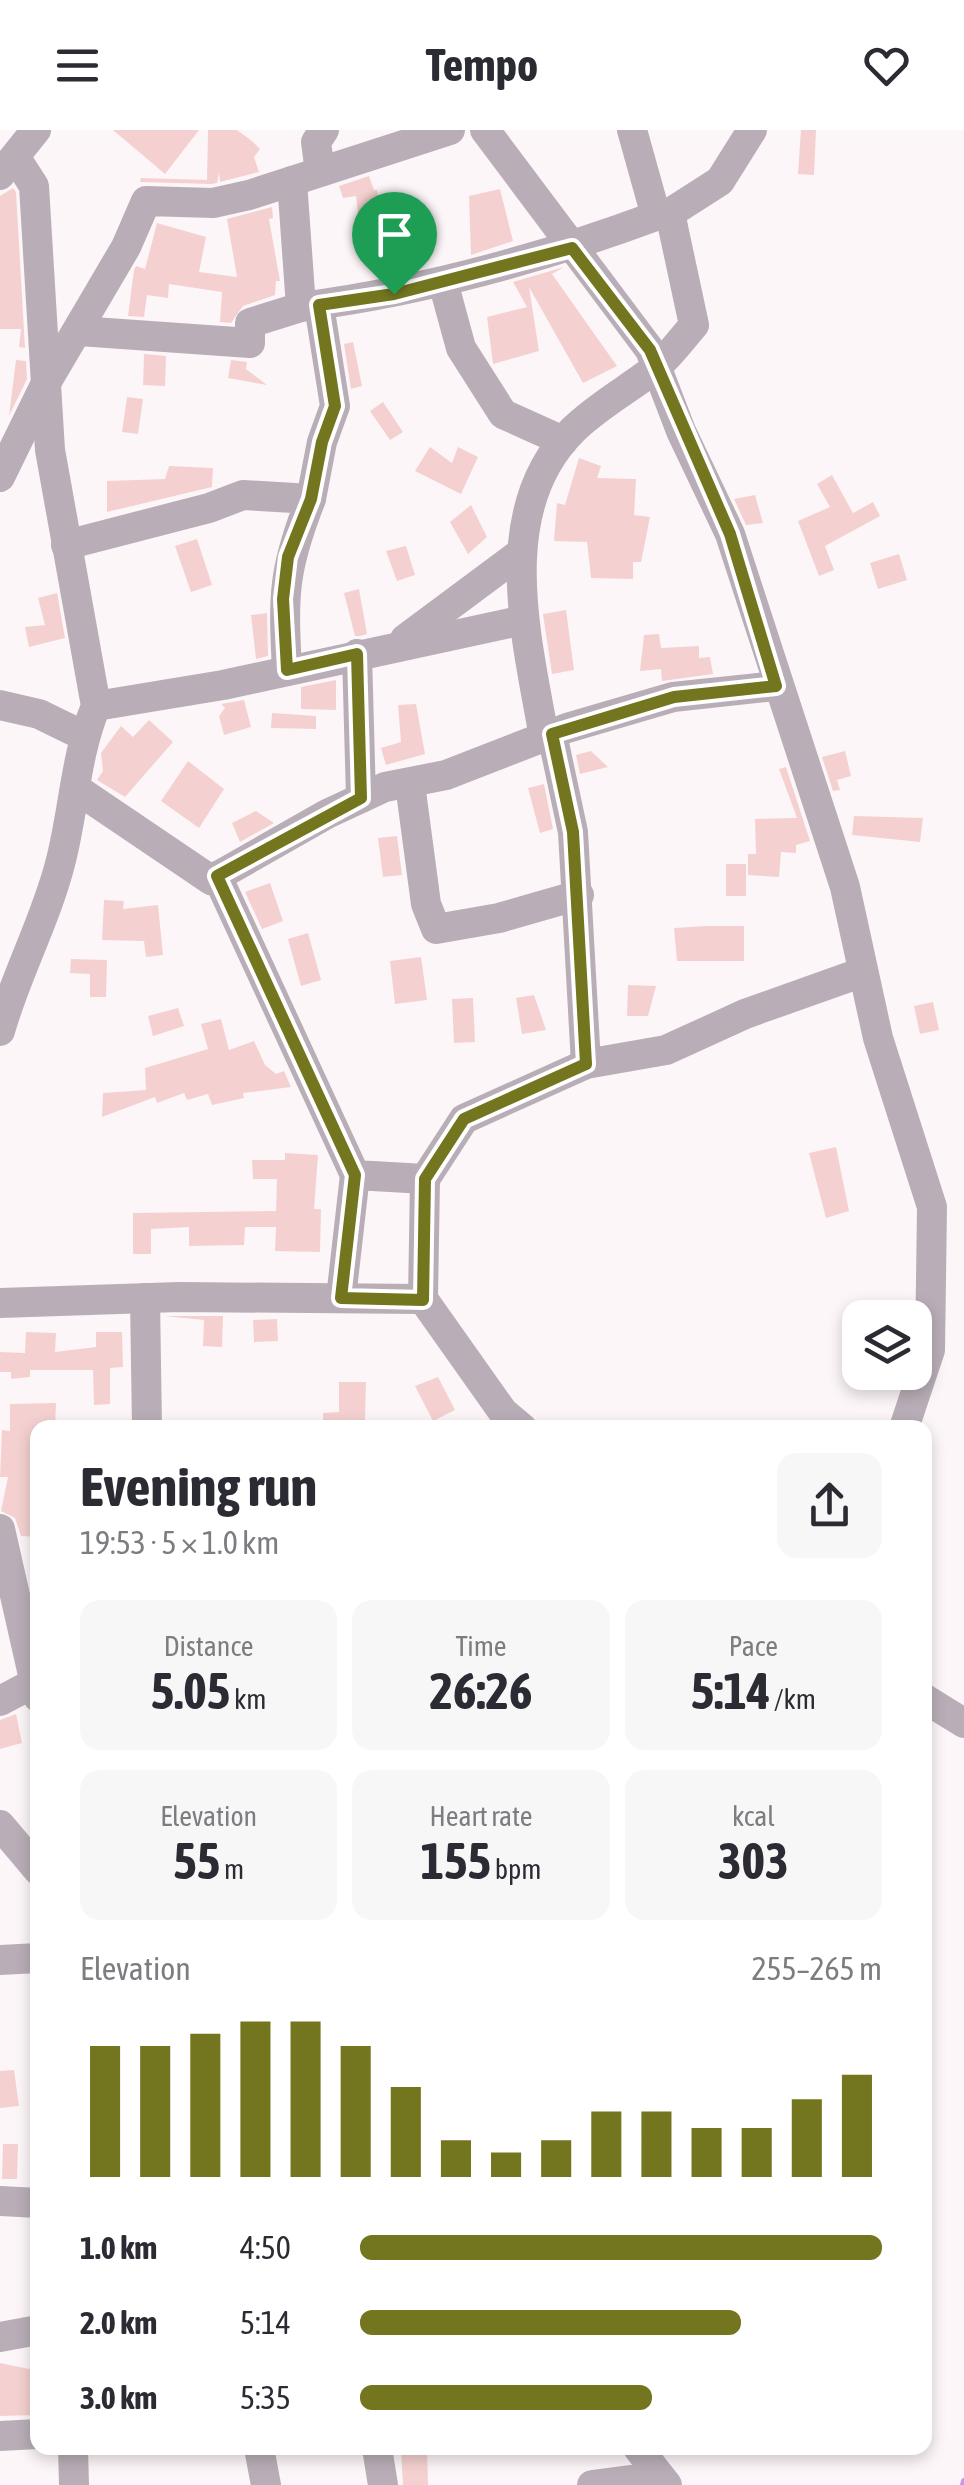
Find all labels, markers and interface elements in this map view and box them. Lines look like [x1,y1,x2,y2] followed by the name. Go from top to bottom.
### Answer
[50,38,105,93] icon: menu
[859,38,914,93] icon: heart
[426,39,538,91] text: Tempo
[352,192,437,295] pin
[367,207,422,262] icon: arrive
[842,1300,932,1390] map controls
[842,1300,932,1390] button: layers
[777,1453,882,1558] button: share
[80,1455,317,1518] text: Evening run
[80,1524,279,1561] text: 19:53 · 5 × 1.0 km
[164,1630,254,1662] text: Distance
[455,1630,507,1662] text: Time
[729,1630,778,1662] text: Pace
[151,1662,230,1720] text: 5.05
[430,1662,532,1720] text: 26:26
[691,1662,770,1720] text: 5:14
[230,1683,267,1715] text: km
[770,1683,816,1715] text: /km
[160,1800,257,1832] text: Elevation
[429,1800,533,1832] text: Heart rate
[732,1800,775,1832] text: kcal
[173,1832,220,1890] text: 55
[420,1832,491,1890] text: 155
[718,1832,789,1890] text: 303
[220,1853,244,1885] text: m
[491,1853,542,1885] text: bpm
[80,1950,191,1987] text: Elevation
[752,1950,882,1987] text: 255–265 m
[80,2229,157,2266] text: 1.0 km
[240,2229,291,2266] text: 4:50
[80,2304,157,2341] text: 2.0 km
[240,2304,291,2341] text: 5:14
[80,2379,157,2416] text: 3.0 km
[240,2379,291,2416] text: 5:35

